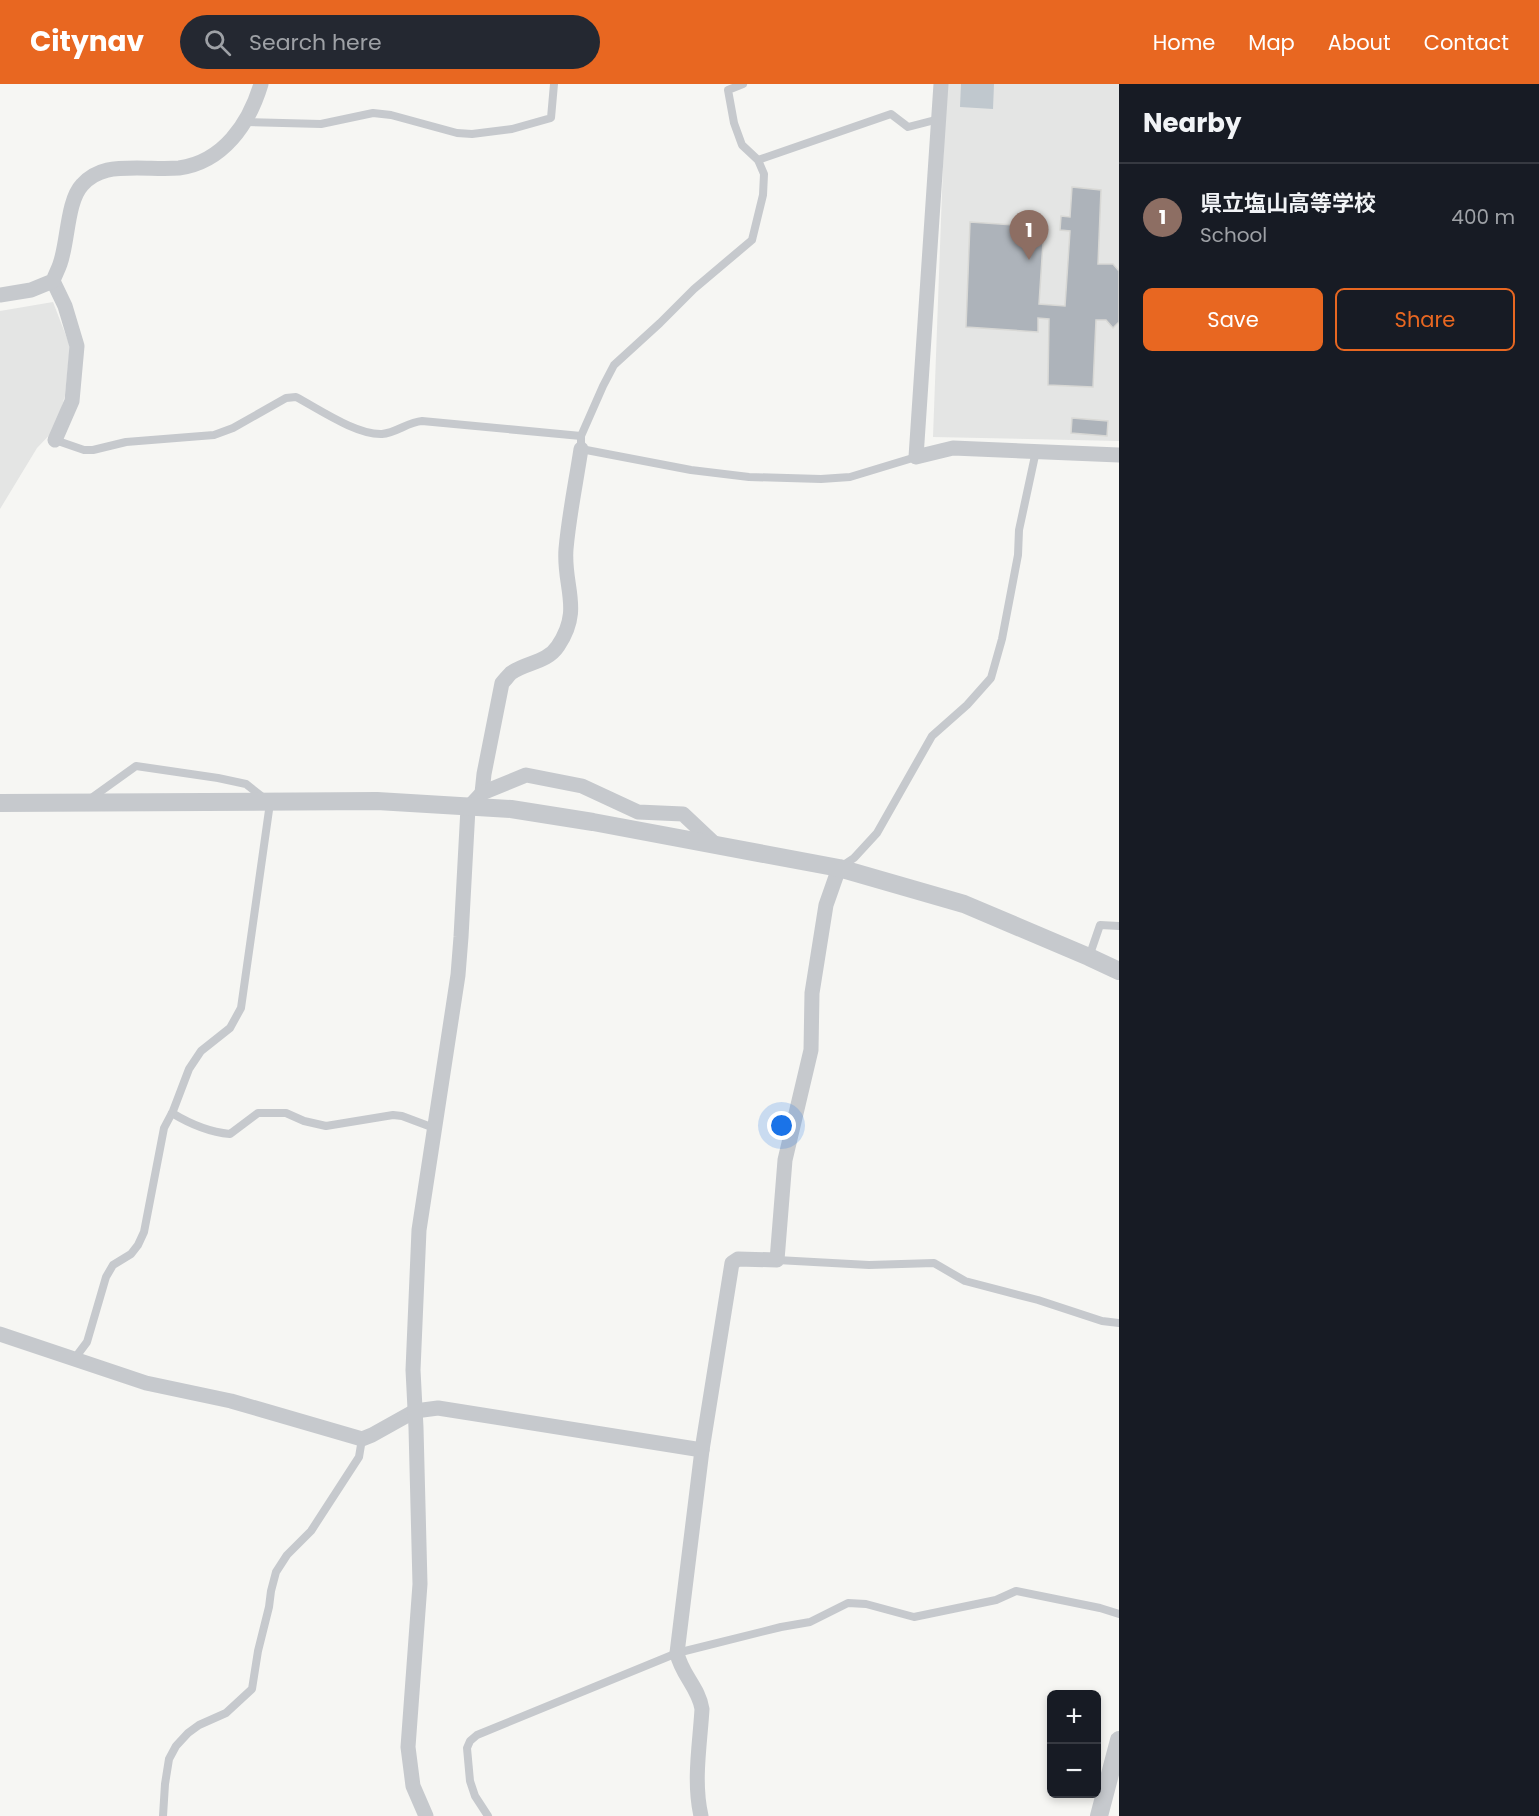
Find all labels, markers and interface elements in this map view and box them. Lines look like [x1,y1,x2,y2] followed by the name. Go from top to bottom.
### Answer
[180,15,600,69] search box
[30,22,144,61] text: Citynav
[201,26,234,59] icon: search
[249,27,382,58] text: Search here
[1153,28,1215,57] text: Home
[1248,28,1295,57] text: Map
[1328,28,1391,57] text: About
[1424,28,1509,57] text: Contact
[1143,105,1241,141] text: Nearby
[1200,188,1376,219] text: 県立塩山高等学校
[1159,203,1166,231] text: 1
[1451,203,1515,231] text: 400 m
[1010,210,1048,260] pin: 1
[1200,221,1267,249] text: School
[1143,288,1323,351] button: Save
[1335,288,1515,351] button: Share
[767,1111,796,1140] your location
[1047,1690,1101,1798] map controls
[1047,1690,1101,1744] button: +
[1047,1744,1101,1798] button: −

